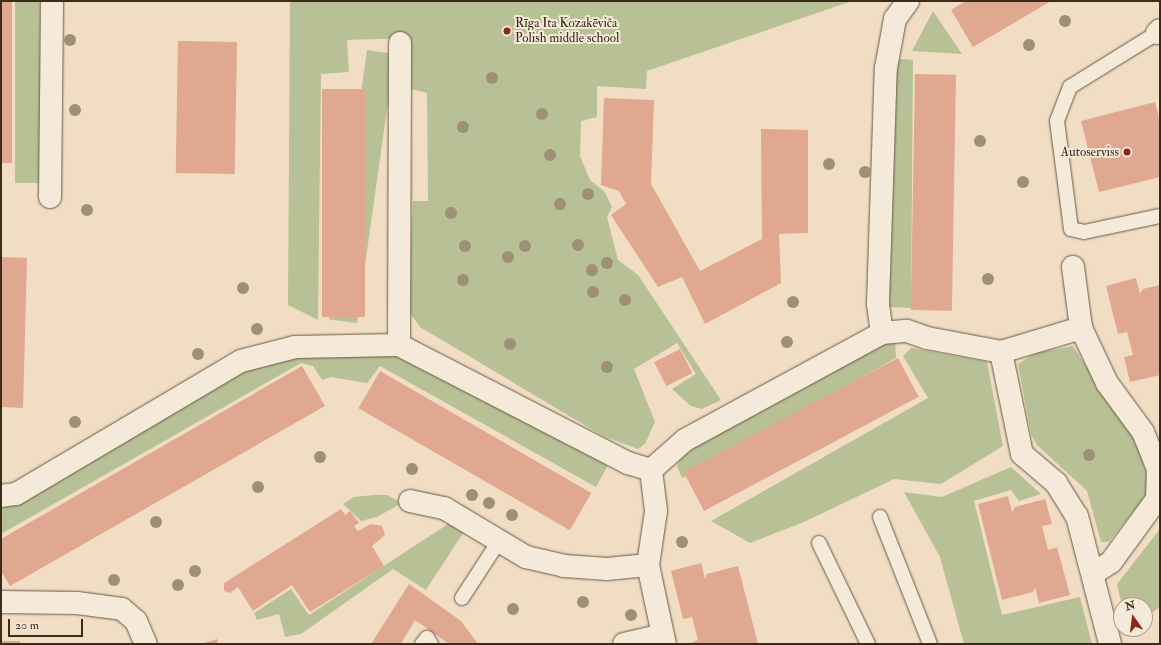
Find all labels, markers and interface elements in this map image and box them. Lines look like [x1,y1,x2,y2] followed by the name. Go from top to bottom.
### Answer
[515,16,619,47] place label: Rīga Ita Kozakēviča Polish middle school
[502,26,512,36] marker: Rīga Ita Kozakēviča Polish middle school
[1061,144,1119,160] place label: Autoserviss
[1122,147,1132,157] marker: Autoserviss
[1113,597,1153,637] north arrow
[1124,598,1137,613] text: N
[10,611,85,637] scale bar
[15,618,39,633] text: 20 m

